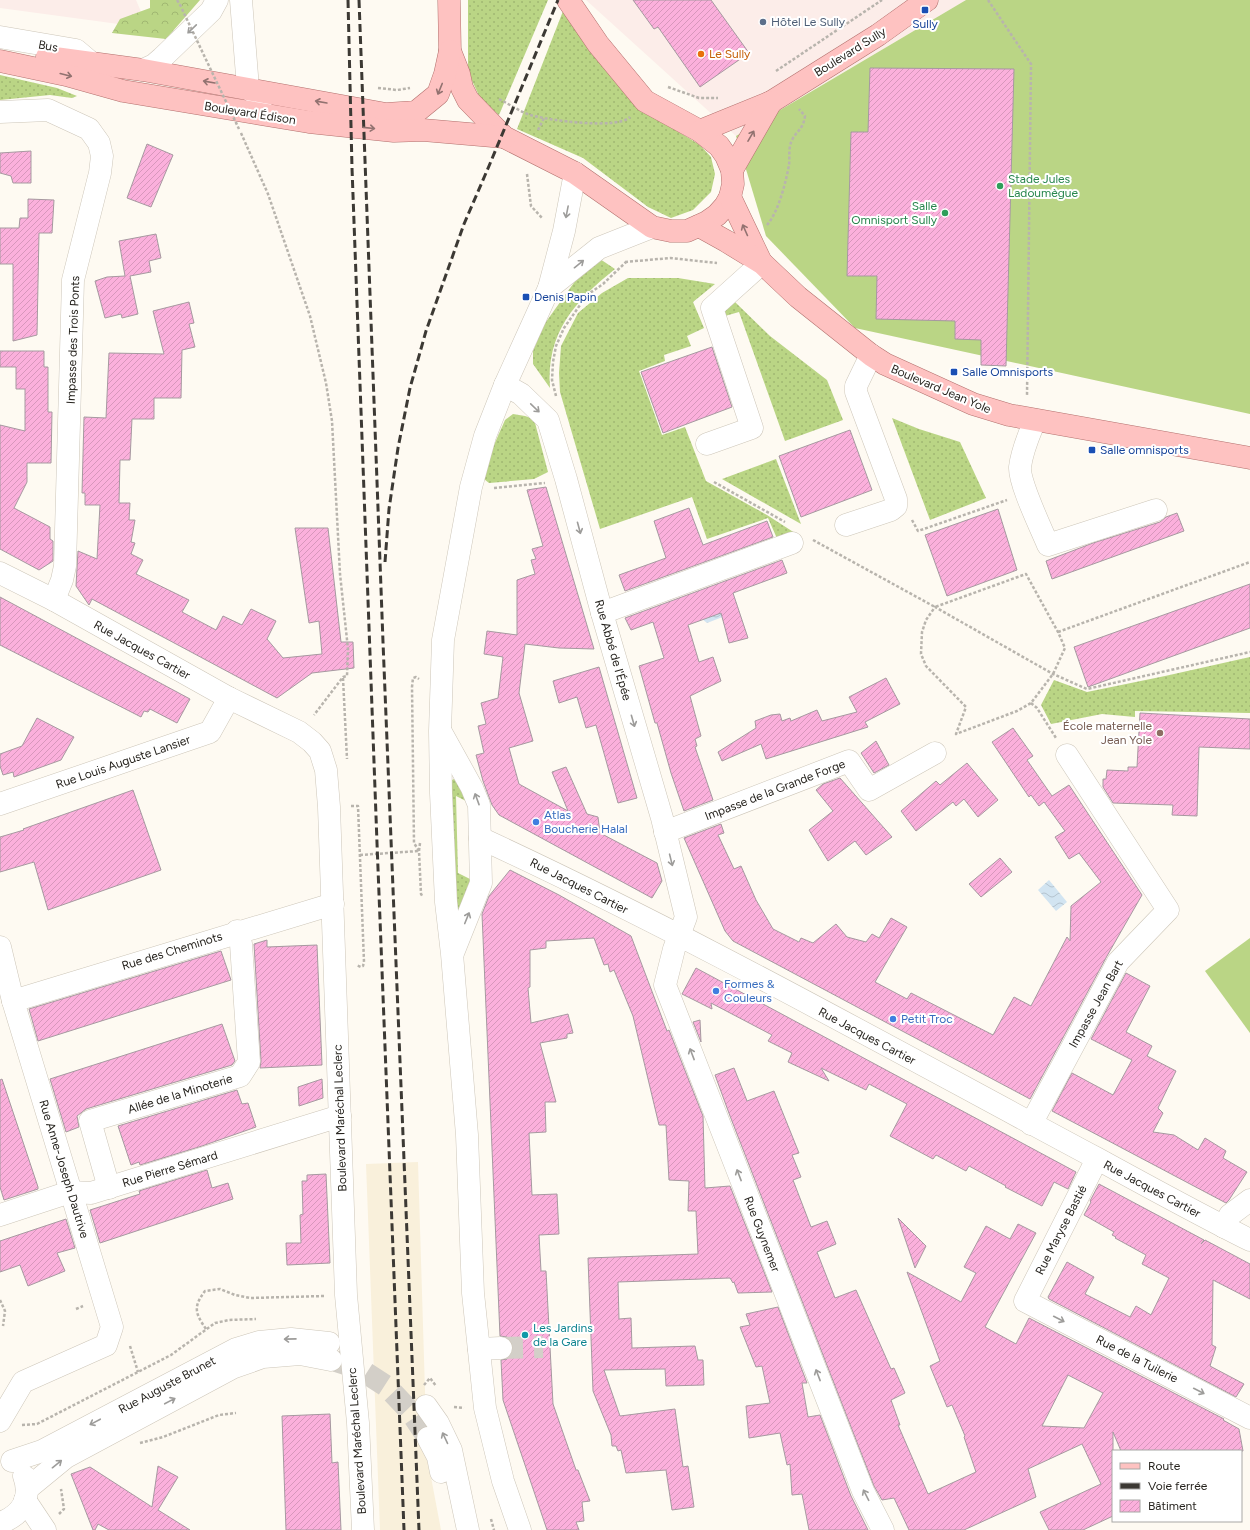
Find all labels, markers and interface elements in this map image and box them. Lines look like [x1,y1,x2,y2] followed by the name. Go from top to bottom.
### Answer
[920,5,930,15] marker: Sully
[771,15,846,29] place label: Hôtel Le Sully
[758,17,768,27] marker: Hôtel Le Sully
[912,17,939,31] place label: Sully
[812,24,889,80] street label: Boulevard Sully
[187,25,197,34] one-way arrow
[37,37,59,55] street label: Bus
[709,47,751,61] place label: Le Sully
[696,49,706,59] marker: Le Sully
[59,71,72,79] one-way arrow
[203,78,216,86] one-way arrow
[435,82,443,94] one-way arrow
[315,98,328,106] one-way arrow
[203,99,297,127] street label: Boulevard Édison
[362,124,375,132] one-way arrow
[748,131,756,143] one-way arrow
[1008,172,1079,200] place label: Stade Jules Ladoumègue
[995,181,1005,191] marker: Stade Jules Ladoumègue
[851,199,938,227] place label: Salle Omnisport Sully
[563,205,571,218] one-way arrow
[940,208,950,218] marker: Salle Omnisport Sully
[741,224,748,236] one-way arrow
[574,259,584,268] one-way arrow
[64,275,82,404] street label: Impasse des Trois Ponts
[534,290,597,304] place label: Denis Papin
[521,292,531,302] marker: Denis Papin
[889,362,994,417] street label: Boulevard Jean Yole
[962,365,1054,379] place label: Salle Omnisports
[949,367,959,377] marker: Salle Omnisports
[530,403,540,413] one-way arrow
[1100,443,1189,457] place label: Salle omnisports
[1087,445,1097,455] marker: Salle omnisports
[576,522,583,535] one-way arrow
[592,598,634,703] street label: Rue Abbé de l'Épée
[91,618,193,682] street label: Rue Jacques Cartier
[630,714,637,727] one-way arrow
[1063,719,1152,747] place label: École maternelle Jean Yole
[1155,728,1165,738] marker: École maternelle Jean Yole
[54,732,192,792] street label: Rue Louis Auguste Lansier
[703,757,848,823] street label: Impasse de la Grande Forge
[472,794,480,806] one-way arrow
[544,808,628,836] place label: Atlas Boucherie Halal
[531,817,541,827] marker: Atlas Boucherie Halal
[668,853,675,866] one-way arrow
[528,855,630,917] street label: Rue Jacques Cartier
[464,912,471,924] one-way arrow
[120,929,224,973] street label: Rue des Cheminots
[1066,957,1126,1050] street label: Impasse Jean Bart
[724,977,775,1005] place label: Formes & Couleurs
[711,986,721,996] marker: Formes & Couleurs
[816,1004,918,1068] street label: Rue Jacques Cartier
[901,1012,953,1026] place label: Petit Troc
[888,1014,898,1024] marker: Petit Troc
[330,1044,350,1192] street label: Boulevard Maréchal Leclerc
[688,1049,695,1061] one-way arrow
[126,1071,234,1117] street label: Allée de la Minoterie
[36,1098,92,1240] street label: Rue Anne-Joseph Dautrive
[121,1148,219,1190] street label: Rue Pierre Sémard
[1101,1157,1203,1221] street label: Rue Jacques Cartier
[735,1170,743,1182] one-way arrow
[1032,1183,1090,1277] street label: Rue Maryse Bastié
[741,1194,783,1274] street label: Rue Guynemer
[1053,1315,1065,1323] one-way arrow
[533,1321,593,1349] place label: Les Jardins de la Gare
[520,1330,530,1340] marker: Les Jardins de la Gare
[1094,1332,1181,1386] street label: Rue de la Tuilerie
[284,1335,297,1343] one-way arrow
[116,1353,218,1416] street label: Rue Auguste Brunet
[345,1367,369,1515] street label: Boulevard Maréchal Leclerc
[813,1369,821,1381] one-way arrow
[1193,1388,1205,1396] one-way arrow
[164,1397,176,1404] one-way arrow
[90,1419,102,1427] one-way arrow
[441,1432,448,1444] one-way arrow
[1112,1450,1242,1522] legend
[1148,1459,1181,1473] text: Route
[51,1460,62,1469] one-way arrow
[1148,1479,1208,1493] text: Voie ferrée
[861,1490,869,1502] one-way arrow
[1148,1499,1197,1513] text: Bâtiment

